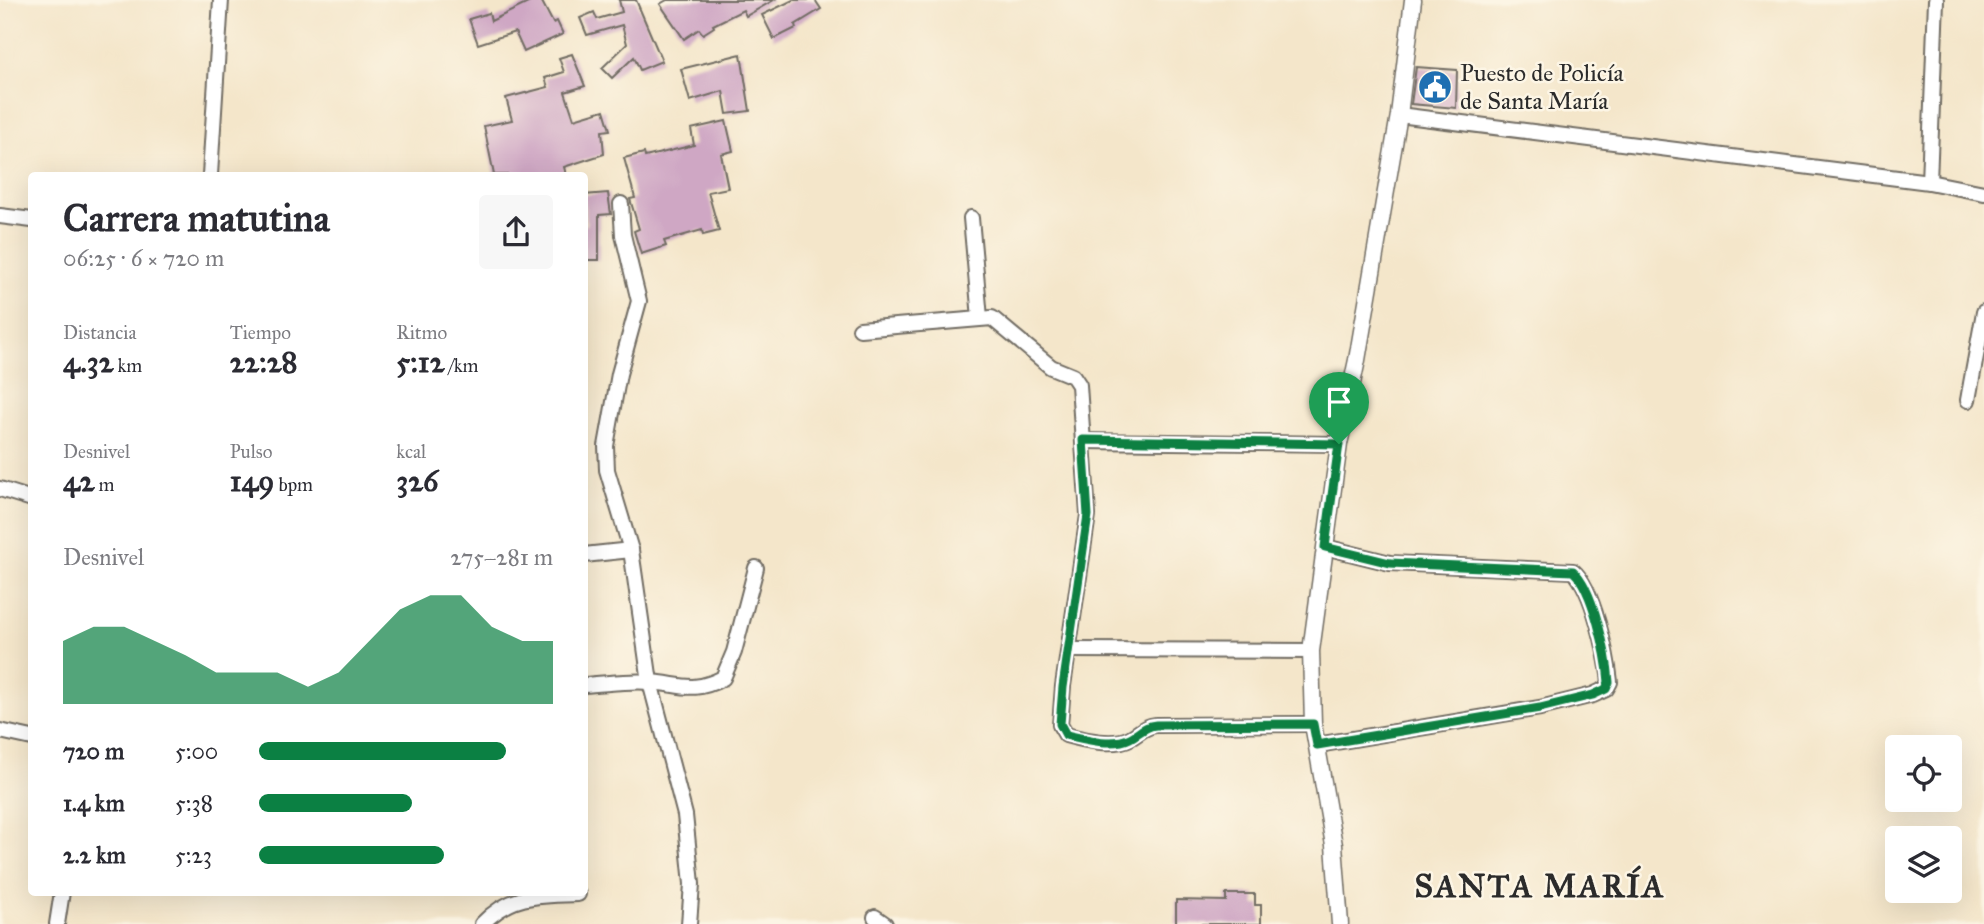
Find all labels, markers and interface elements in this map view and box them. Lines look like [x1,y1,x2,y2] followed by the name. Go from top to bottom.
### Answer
[1460,58,1624,116] place label: Puesto de Policía de Santa María
[1416,68,1454,106] public building icon: Puesto de Policía de Santa María
[63,195,330,241] text: Carrera matutina
[479,195,553,269] button: share
[63,244,224,272] text: 06:25 · 6 × 720 m
[63,321,136,344] text: Distancia
[230,321,291,344] text: Tiempo
[396,321,447,344] text: Ritmo
[63,344,113,380] text: 4.32
[230,344,297,380] text: 22:28
[396,344,444,380] text: 5:12
[113,354,142,377] text: km
[444,354,478,377] text: /km
[1309,372,1369,444] pin
[1320,383,1358,421] icon: arrive
[63,440,130,463] text: Desnivel
[230,440,272,463] text: Pulso
[396,440,426,463] text: kcal
[63,463,95,499] text: 42
[230,463,274,499] text: 149
[396,463,439,499] text: 326
[95,473,115,496] text: m
[274,473,313,496] text: bpm
[63,543,144,571] text: Desnivel
[450,543,553,571] text: 275–281 m
[1885,735,1962,903] map controls
[1885,735,1962,812] button: locate
[63,737,124,765] text: 720 m
[175,737,218,765] text: 5:00
[63,789,125,817] text: 1.4 km
[175,789,213,817] text: 5:38
[1885,826,1962,903] button: layers
[63,841,126,869] text: 2.2 km
[175,841,212,869] text: 5:23
[1414,865,1666,906] district label: SANTA MARÍA

